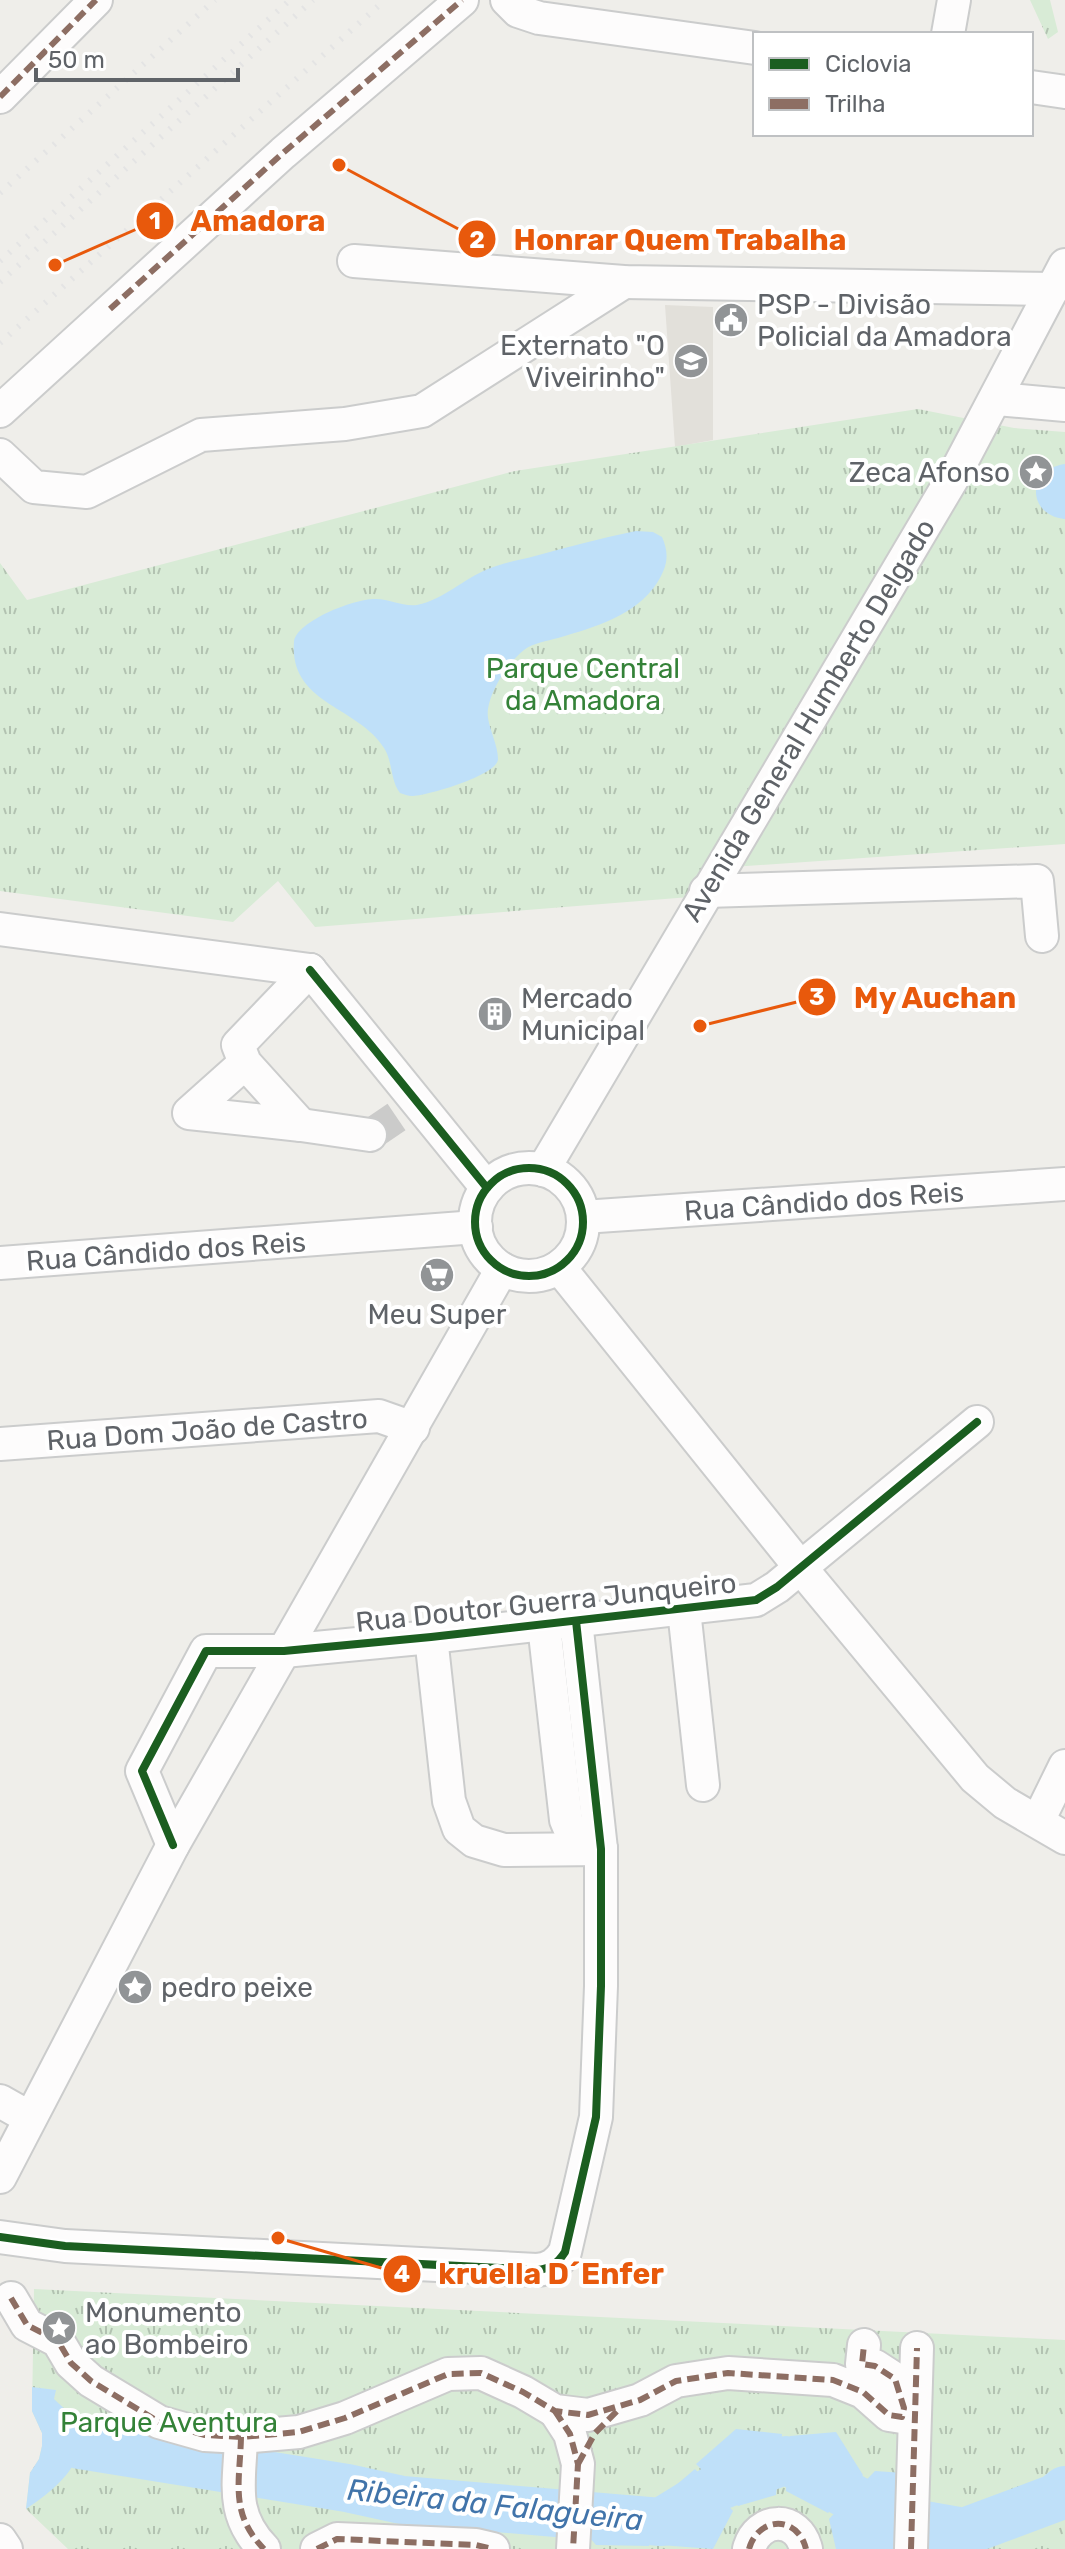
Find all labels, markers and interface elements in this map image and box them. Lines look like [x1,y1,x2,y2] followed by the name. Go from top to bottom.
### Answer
[36,32,238,82] scale bar
[753,32,1033,136] legend
[48,46,105,74] text: 50 m
[825,50,912,78] text: Ciclovia
[825,90,886,118] text: Trilha
[135,194,342,248] callout: Amadora
[191,203,325,239] text: Amadora
[149,207,161,235] text: 1
[457,212,863,266] callout: Honrar Quem Trabalha
[514,222,846,258] text: Honrar Quem Trabalha
[469,226,485,254] text: 2
[757,288,1012,353] place label: PSP - Divisão Policial da Amadora
[712,301,750,339] public building icon: PSP - Divisão Policial da Amadora
[500,329,665,394] place label: Externato "O Viveirinho"
[672,342,710,380] school or university icon: Externato "O Viveirinho"
[1017,453,1055,491] place icon: Zeca Afonso
[849,456,1010,489] place label: Zeca Afonso
[675,513,942,927] street label: Avenida General Humberto Delgado
[486,652,680,717] park label: Parque Central da Amadora
[797,970,1033,1024] callout: My Auchan
[854,980,1016,1016] text: My Auchan
[521,982,645,1047] place label: Mercado Municipal
[809,983,825,1011] text: 3
[476,995,514,1033] building icon: Mercado Municipal
[683,1175,965,1228] street label: Rua Cândido dos Reis
[25,1225,307,1278] street label: Rua Cândido dos Reis
[418,1256,456,1294] supermarket icon: Meu Super
[368,1298,507,1331] place label: Meu Super
[45,1402,369,1457] street label: Rua Dom João de Castro
[354,1566,738,1639] street label: Rua Doutor Guerra Junqueiro
[116,1968,154,2006] place icon: pedro peixe
[161,1971,313,2004] place label: pedro peixe
[382,2247,680,2301] callout: kruella D´Enfer
[438,2256,664,2292] text: kruella D´Enfer
[394,2260,410,2288] text: 4
[85,2296,249,2361] place label: Monumento ao Bombeiro
[40,2309,78,2347] place icon: Monumento ao Bombeiro
[60,2406,278,2439] park label: Parque Aventura
[345,2472,645,2538] water label: Ribeira da Falagueira

